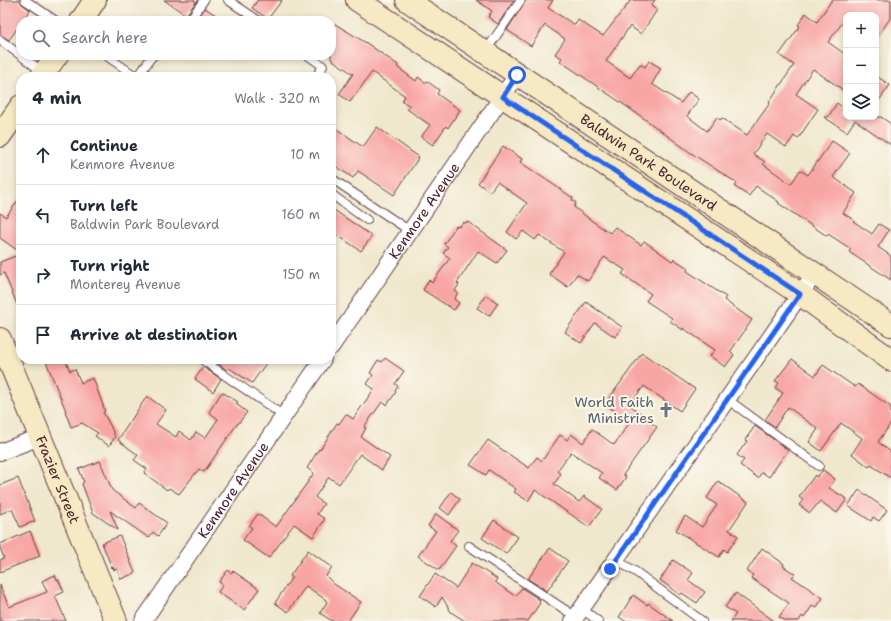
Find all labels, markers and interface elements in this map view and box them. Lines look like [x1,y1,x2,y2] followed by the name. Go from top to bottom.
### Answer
[843,12,879,120] map controls
[843,12,879,48] button: +
[16,16,336,60] search box
[30,27,52,49] icon: search
[62,28,148,48] text: Search here
[843,48,879,84] button: −
[508,66,526,84] route start
[843,84,879,120] button: layers
[32,87,82,109] text: 4 min
[234,90,320,107] text: Walk · 320 m
[577,110,721,215] street label: Baldwin Park Boulevard
[70,136,138,156] text: Continue
[32,144,54,166] icon: ahead
[290,146,320,163] text: 10 m
[70,156,175,173] text: Kenmore Avenue
[385,159,464,263] street label: Kenmore Avenue
[70,196,138,216] text: Turn left
[32,204,54,226] icon: left
[282,206,320,223] text: 160 m
[70,216,219,233] text: Baldwin Park Boulevard
[70,256,150,276] text: Turn right
[32,264,54,286] icon: right
[282,266,320,283] text: 150 m
[70,276,181,293] text: Monterey Avenue
[32,324,54,346] icon: arrive
[70,325,238,345] text: Arrive at destination
[575,393,654,427] place label: World Faith Ministries
[657,401,675,419] church icon: World Faith Ministries
[32,433,84,526] street label: Frazier Street
[194,438,273,542] street label: Kenmore Avenue
[601,560,619,578] route end

